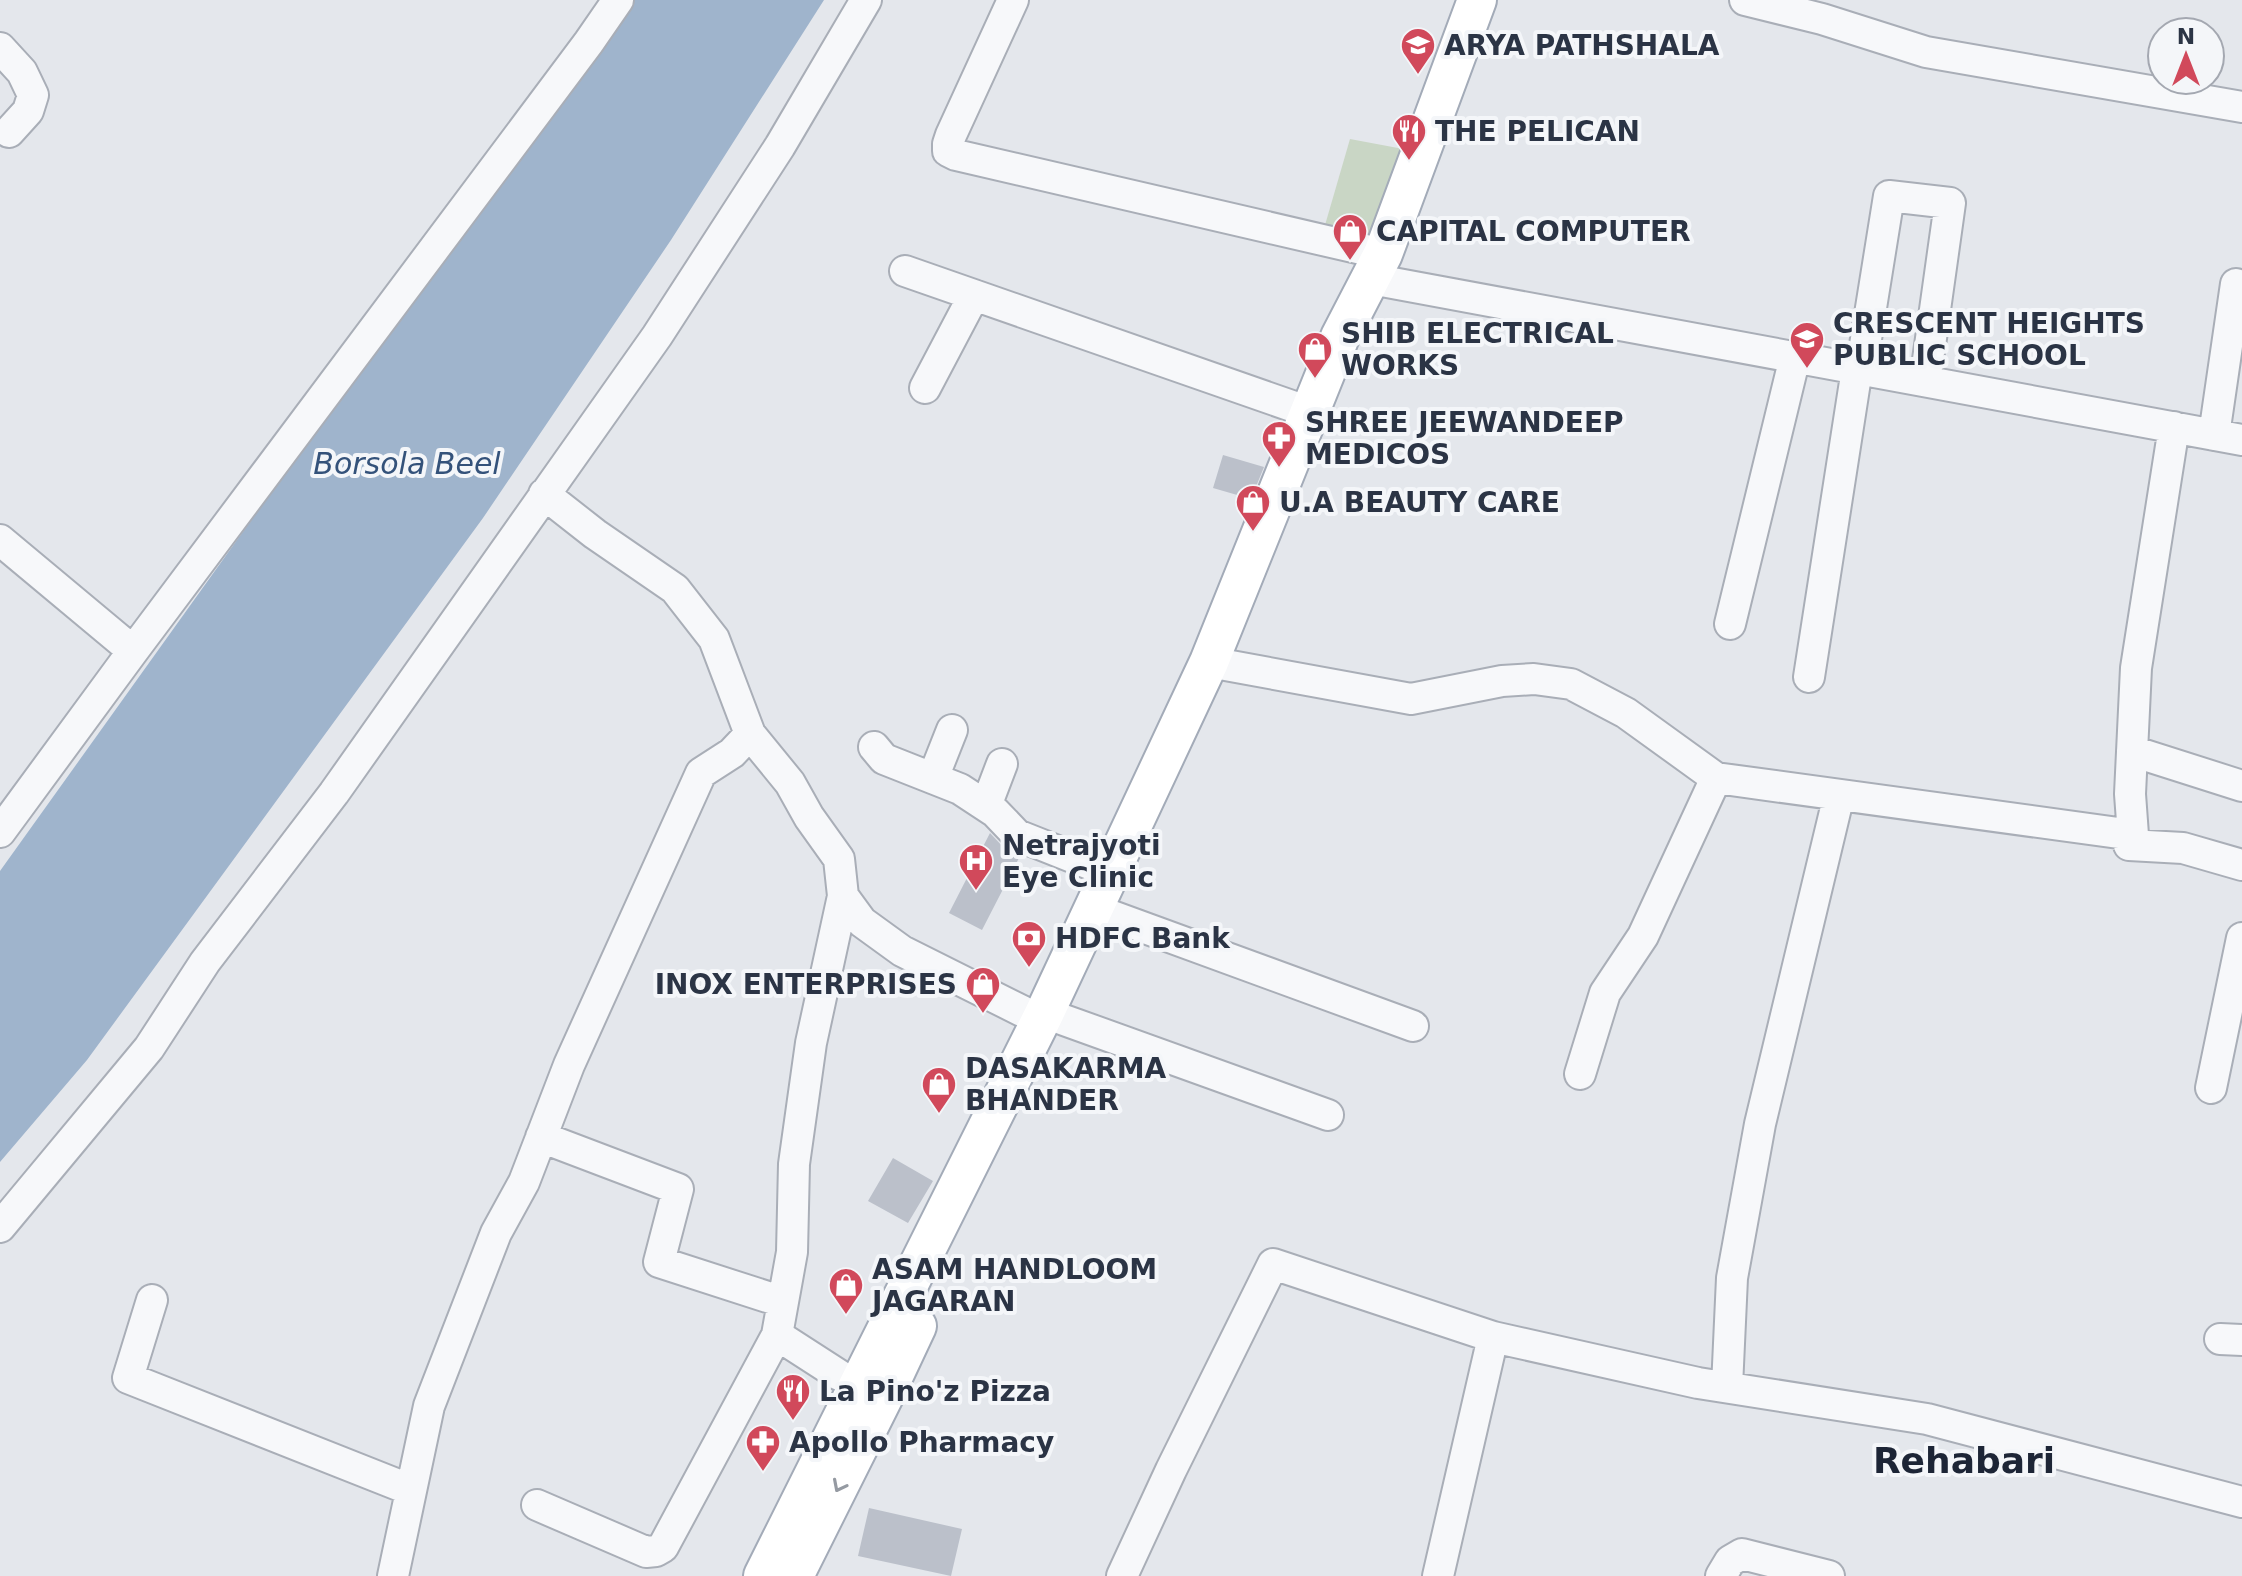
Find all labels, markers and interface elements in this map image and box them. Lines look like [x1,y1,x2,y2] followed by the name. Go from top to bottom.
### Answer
[2146,16,2226,96] north arrow
[2177,24,2195,49] text: N
[1399,26,1437,76] school or university icon: ARYA PATHSHALA
[1444,29,1720,62] place label: ARYA PATHSHALA
[1390,112,1428,162] restaurant icon: THE PELICAN
[1435,115,1640,148] place label: THE PELICAN
[1331,212,1369,262] shop icon: CAPITAL COMPUTER
[1376,215,1691,248] place label: CAPITAL COMPUTER
[1833,307,2145,372] place label: CRESCENT HEIGHTS PUBLIC SCHOOL
[1341,317,1614,382] place label: SHIB ELECTRICAL WORKS
[1788,320,1826,370] school or university icon: CRESCENT HEIGHTS PUBLIC SCHOOL
[1296,330,1334,380] shop icon: SHIB ELECTRICAL WORKS
[1305,406,1624,471] place label: SHREE JEEWANDEEP MEDICOS
[1260,419,1298,469] pharmacy icon: SHREE JEEWANDEEP MEDICOS
[313,446,501,481] water label: Borsola Beel
[1234,483,1272,533] shop icon: U.A BEAUTY CARE
[1279,486,1560,519] place label: U.A BEAUTY CARE
[1002,829,1161,894] place label: Netrajyoti Eye Clinic
[957,842,995,892] hospital icon: Netrajyoti Eye Clinic
[1010,919,1048,969] bank icon: HDFC Bank
[1055,922,1231,955] place label: HDFC Bank
[964,965,1002,1015] shop icon: INOX ENTERPRISES
[655,968,957,1001] place label: INOX ENTERPRISES
[965,1052,1167,1117] place label: DASAKARMA BHANDER
[920,1065,958,1115] shop icon: DASAKARMA BHANDER
[870,1253,1157,1318] place label: ASAM HANDLOOM JAGARAN
[827,1266,865,1316] shop icon: ASAM HANDLOOM JAGARAN
[774,1372,812,1422] restaurant icon: La Pino'z Pizza
[819,1375,1051,1408] place label: La Pino'z Pizza
[744,1423,782,1473] pharmacy icon: Apollo Pharmacy
[789,1426,1054,1459] place label: Apollo Pharmacy
[1873,1440,2055,1481] district label: Rehabari
[833,1478,849,1493] one-way arrow

